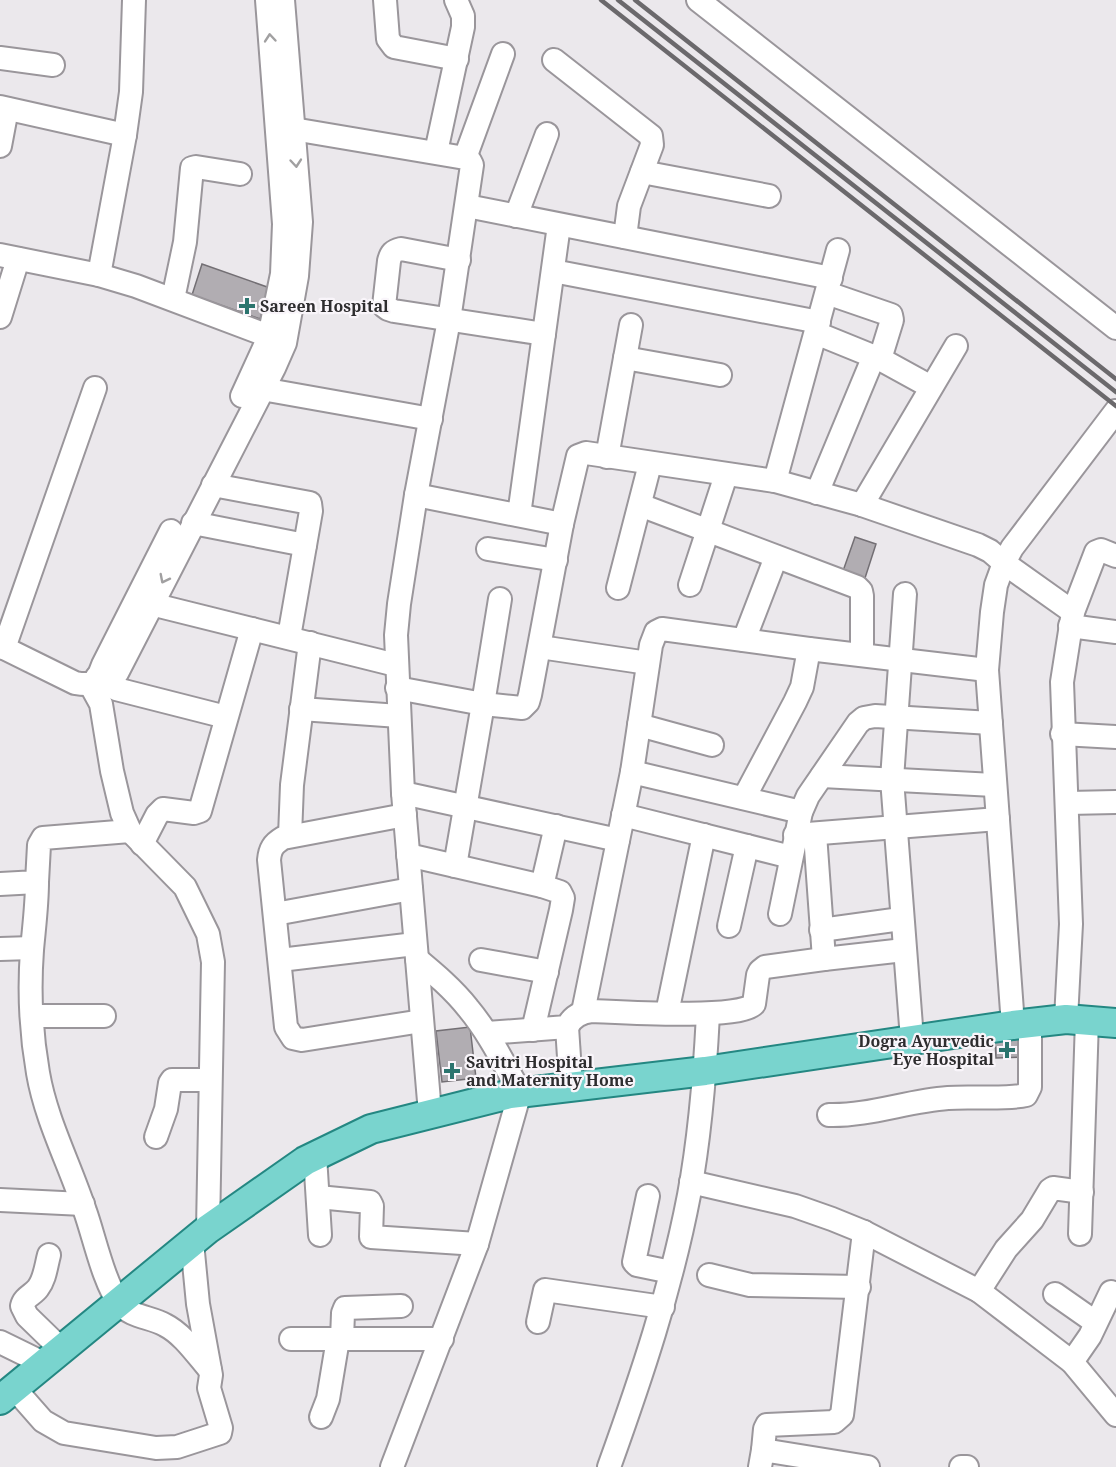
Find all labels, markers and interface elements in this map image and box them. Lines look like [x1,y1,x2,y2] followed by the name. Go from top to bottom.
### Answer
[264,33,277,42] one-way arrow
[289,158,302,168] one-way arrow
[260,295,389,317] place label: Sareen Hospital
[238,297,256,315] marker: Sareen Hospital
[159,573,171,584] one-way arrow
[858,1030,994,1070] place label: Dogra Ayurvedic Eye Hospital
[998,1041,1016,1059] marker: Dogra Ayurvedic Eye Hospital
[466,1051,634,1091] place label: Savitri Hospital and Maternity Home
[443,1062,461,1080] marker: Savitri Hospital and Maternity Home

